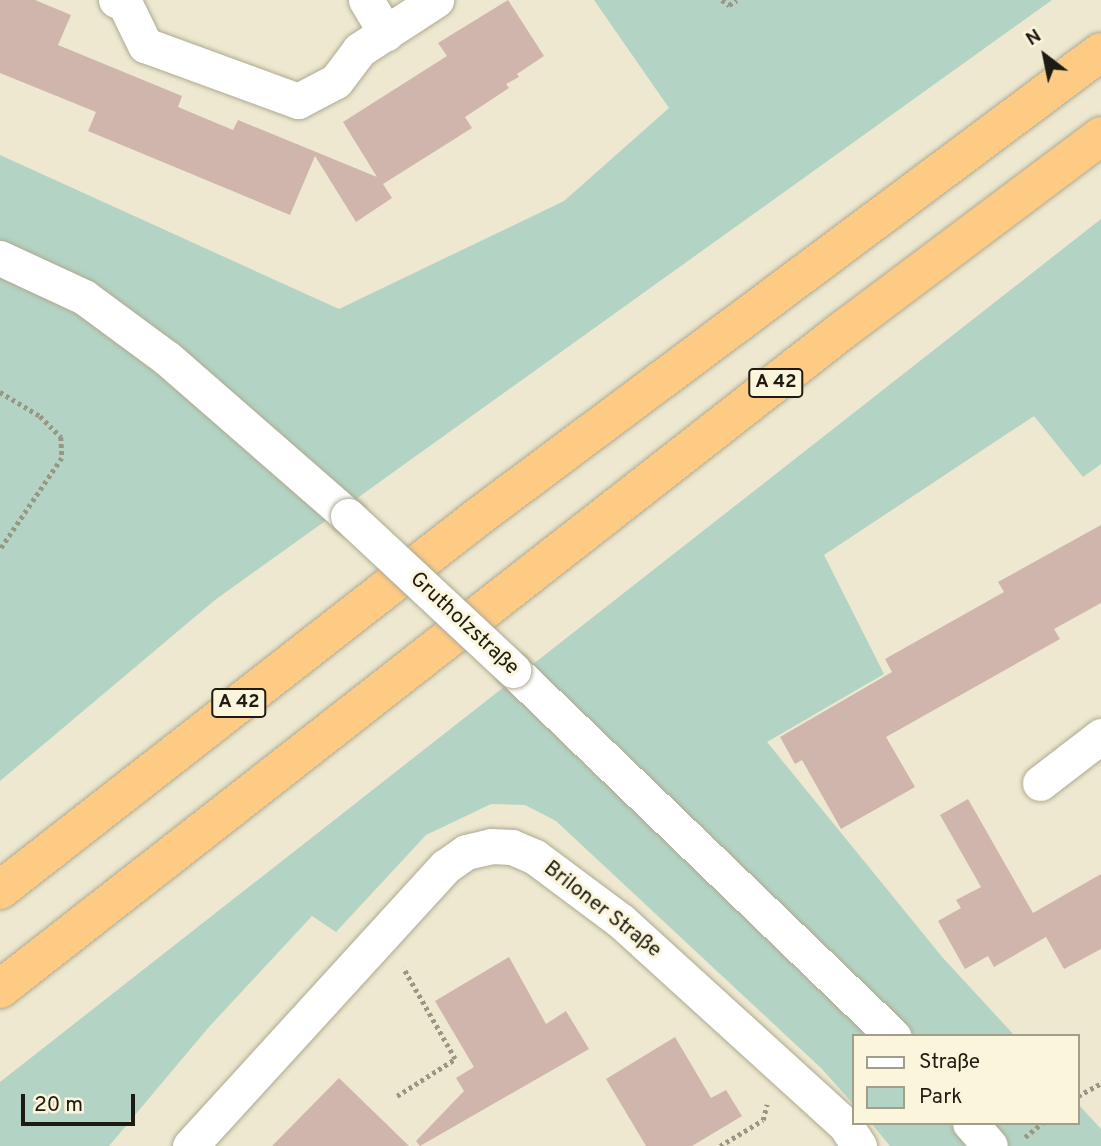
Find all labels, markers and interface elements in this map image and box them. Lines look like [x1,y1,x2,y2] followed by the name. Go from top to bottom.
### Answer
[1010,21,1080,91] north arrow
[1022,24,1046,52] text: N
[746,368,806,398] road number: A 42
[404,567,524,681] street label: Grutholzstraße
[209,688,269,718] road number: A 42
[538,856,666,964] street label: Briloner Straße
[852,1034,1080,1125] legend
[919,1049,980,1076] text: Straße
[24,1080,138,1124] scale bar
[919,1084,962,1111] text: Park
[34,1092,83,1119] text: 20 m

